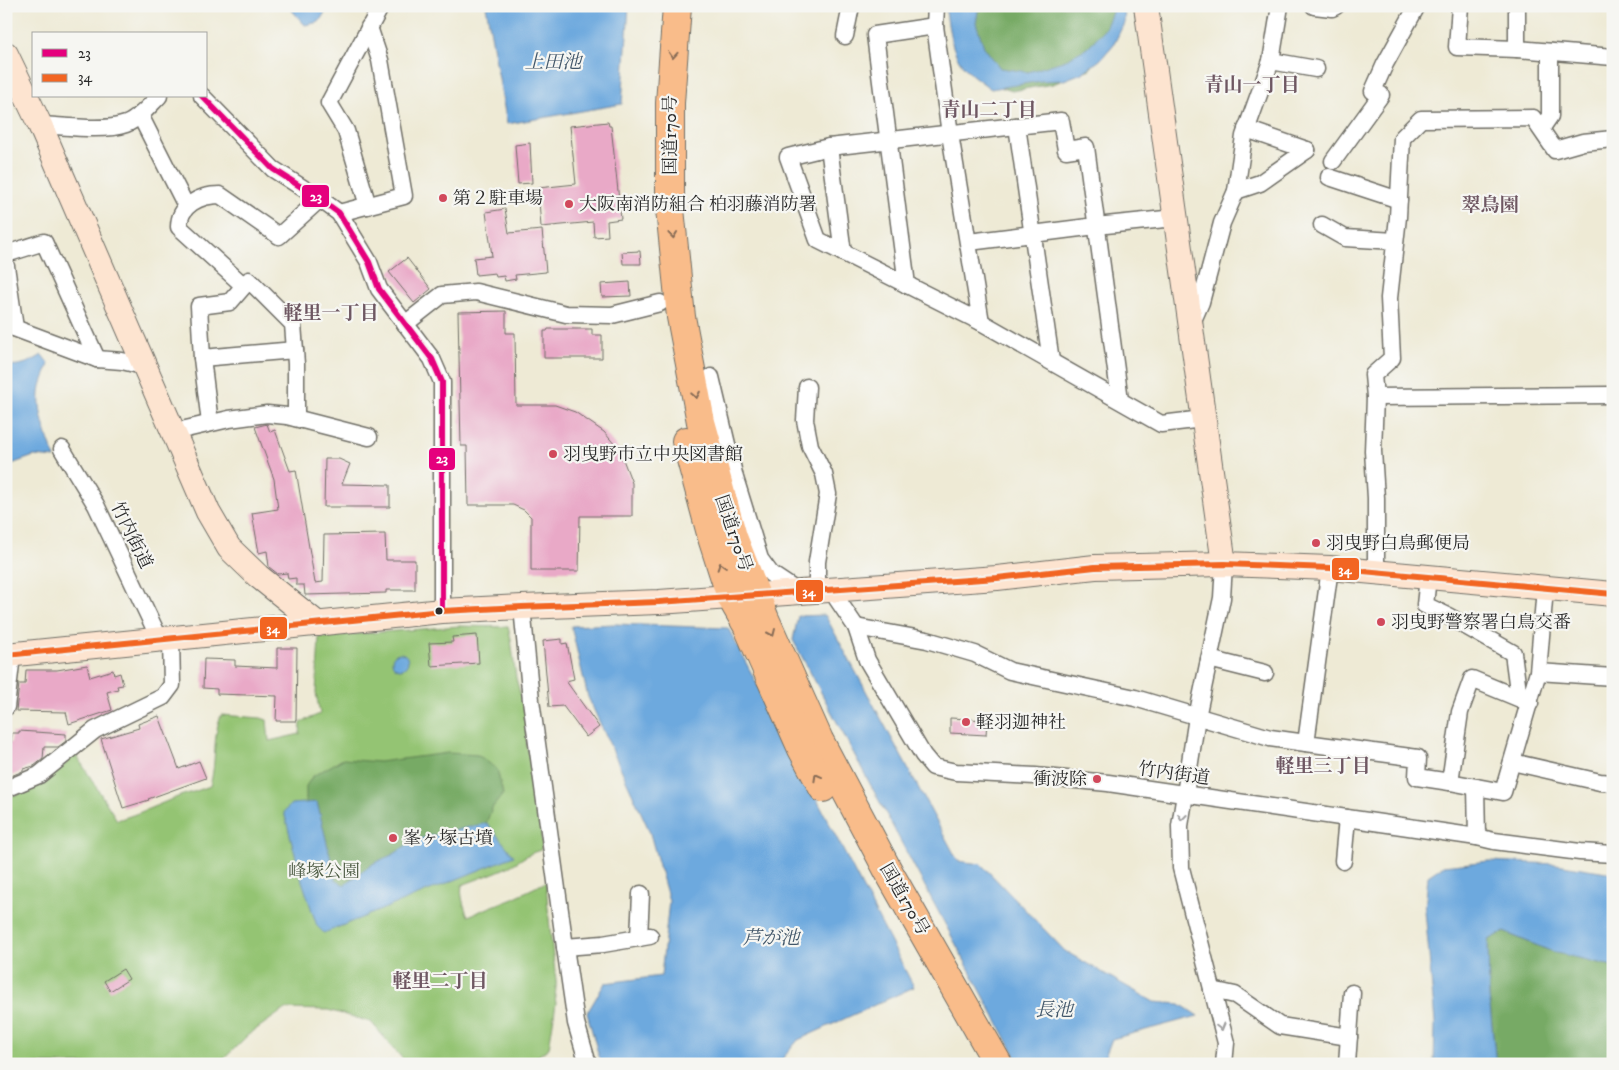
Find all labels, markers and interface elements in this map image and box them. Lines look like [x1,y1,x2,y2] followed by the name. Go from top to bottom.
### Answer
[32,32,208,98] legend
[78,44,91,63] text: 23
[524,51,583,74] water label: 上田池
[668,51,679,59] one-way arrow
[78,68,93,87] text: 34
[1204,74,1300,97] district label: 青山一丁目
[660,95,682,175] street label: 国道170号
[941,99,1037,122] district label: 青山二丁目
[301,184,330,208] line badge: 23
[310,188,322,206] text: 23
[453,188,543,210] place label: 第２駐車場
[437,192,449,204] marker: 第２駐車場
[579,194,817,216] place label: 大阪南消防組合 柏羽藤消防署
[1461,194,1519,217] district label: 翠鳥園
[563,198,575,210] marker: 大阪南消防組合 柏羽藤消防署
[667,231,678,239] one-way arrow
[283,302,379,325] district label: 軽里一丁目
[690,391,700,400] one-way arrow
[563,444,743,466] place label: 羽曳野市立中央図書館
[428,447,456,471] line badge: 23
[547,448,559,460] marker: 羽曳野市立中央図書館
[436,450,448,468] text: 23
[710,492,756,575] street label: 国道170号
[105,498,157,573] street label: 竹内街道
[1326,533,1470,555] place label: 羽曳野白鳥郵便局
[1310,537,1322,549] marker: 羽曳野白鳥郵便局
[1331,557,1360,581] line badge: 34
[1338,561,1353,579] text: 34
[717,562,727,570] one-way arrow
[795,579,824,603] line badge: 34
[802,583,817,601] text: 34
[434,606,444,616] unlabelled marker
[1391,612,1571,634] place label: 羽曳野警察署白鳥交番
[259,616,288,640] line badge: 34
[1375,616,1387,628] marker: 羽曳野警察署白鳥交番
[266,620,281,638] text: 34
[765,628,776,637] one-way arrow
[976,712,1066,734] place label: 軽羽迦神社
[960,716,972,728] marker: 軽羽迦神社
[1275,755,1371,778] district label: 軽里三丁目
[1137,758,1211,790] street label: 竹内街道
[1033,769,1087,791] place label: 衝波除
[813,773,823,782] one-way arrow
[1091,773,1103,785] marker: 衝波除
[1177,814,1188,822] one-way arrow
[403,828,493,850] place label: 峯ヶ塚古墳
[387,832,399,844] marker: 峯ヶ塚古墳
[875,859,934,940] street label: 国道170号
[288,861,360,883] park label: 峰塚公園
[742,927,801,950] water label: 芦が池
[392,970,488,993] district label: 軽里二丁目
[1035,999,1075,1022] water label: 長池
[1216,1022,1226,1030] one-way arrow

